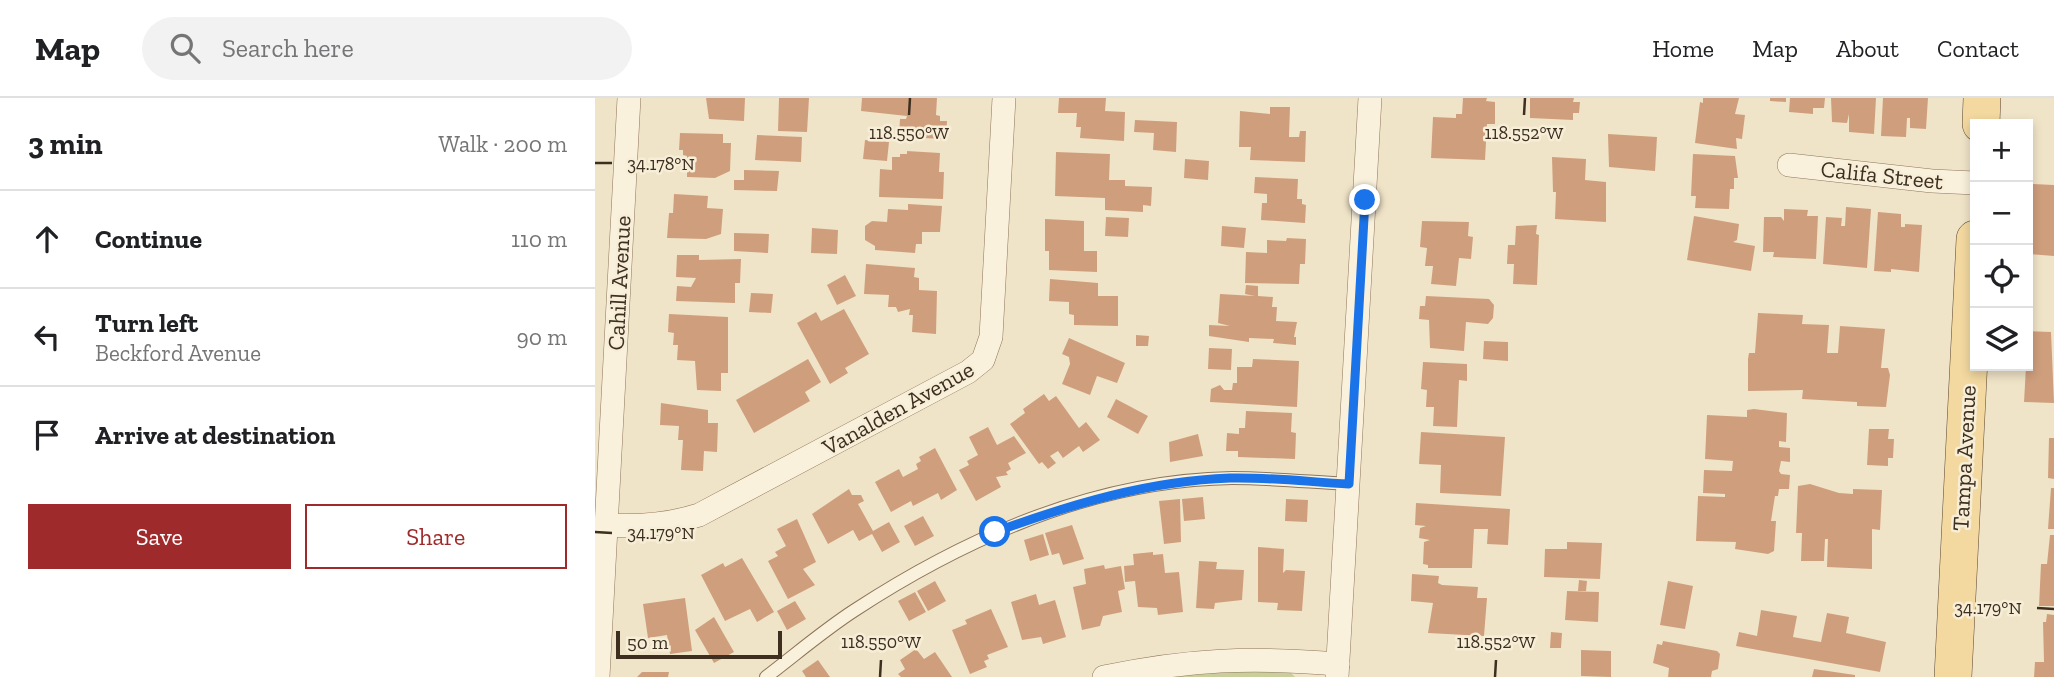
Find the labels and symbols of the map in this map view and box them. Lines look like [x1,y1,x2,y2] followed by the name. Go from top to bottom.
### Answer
[869,122,949,144] text: 118.550°W
[1485,122,1564,144] text: 118.552°W
[627,153,695,175] text: 34.178°N
[1819,155,1945,195] street label: Califa Street
[1349,184,1380,215] route end
[601,215,637,351] street label: Cahill Avenue
[816,355,979,462] street label: Vanalden Avenue
[1946,385,1982,531] street label: Tampa Avenue
[979,516,1010,547] route start
[627,522,695,544] text: 34.179°N
[1954,597,2022,619] text: 34.179°N
[616,628,782,660] scale bar
[841,631,921,653] text: 118.550°W
[1457,631,1536,653] text: 118.552°W

